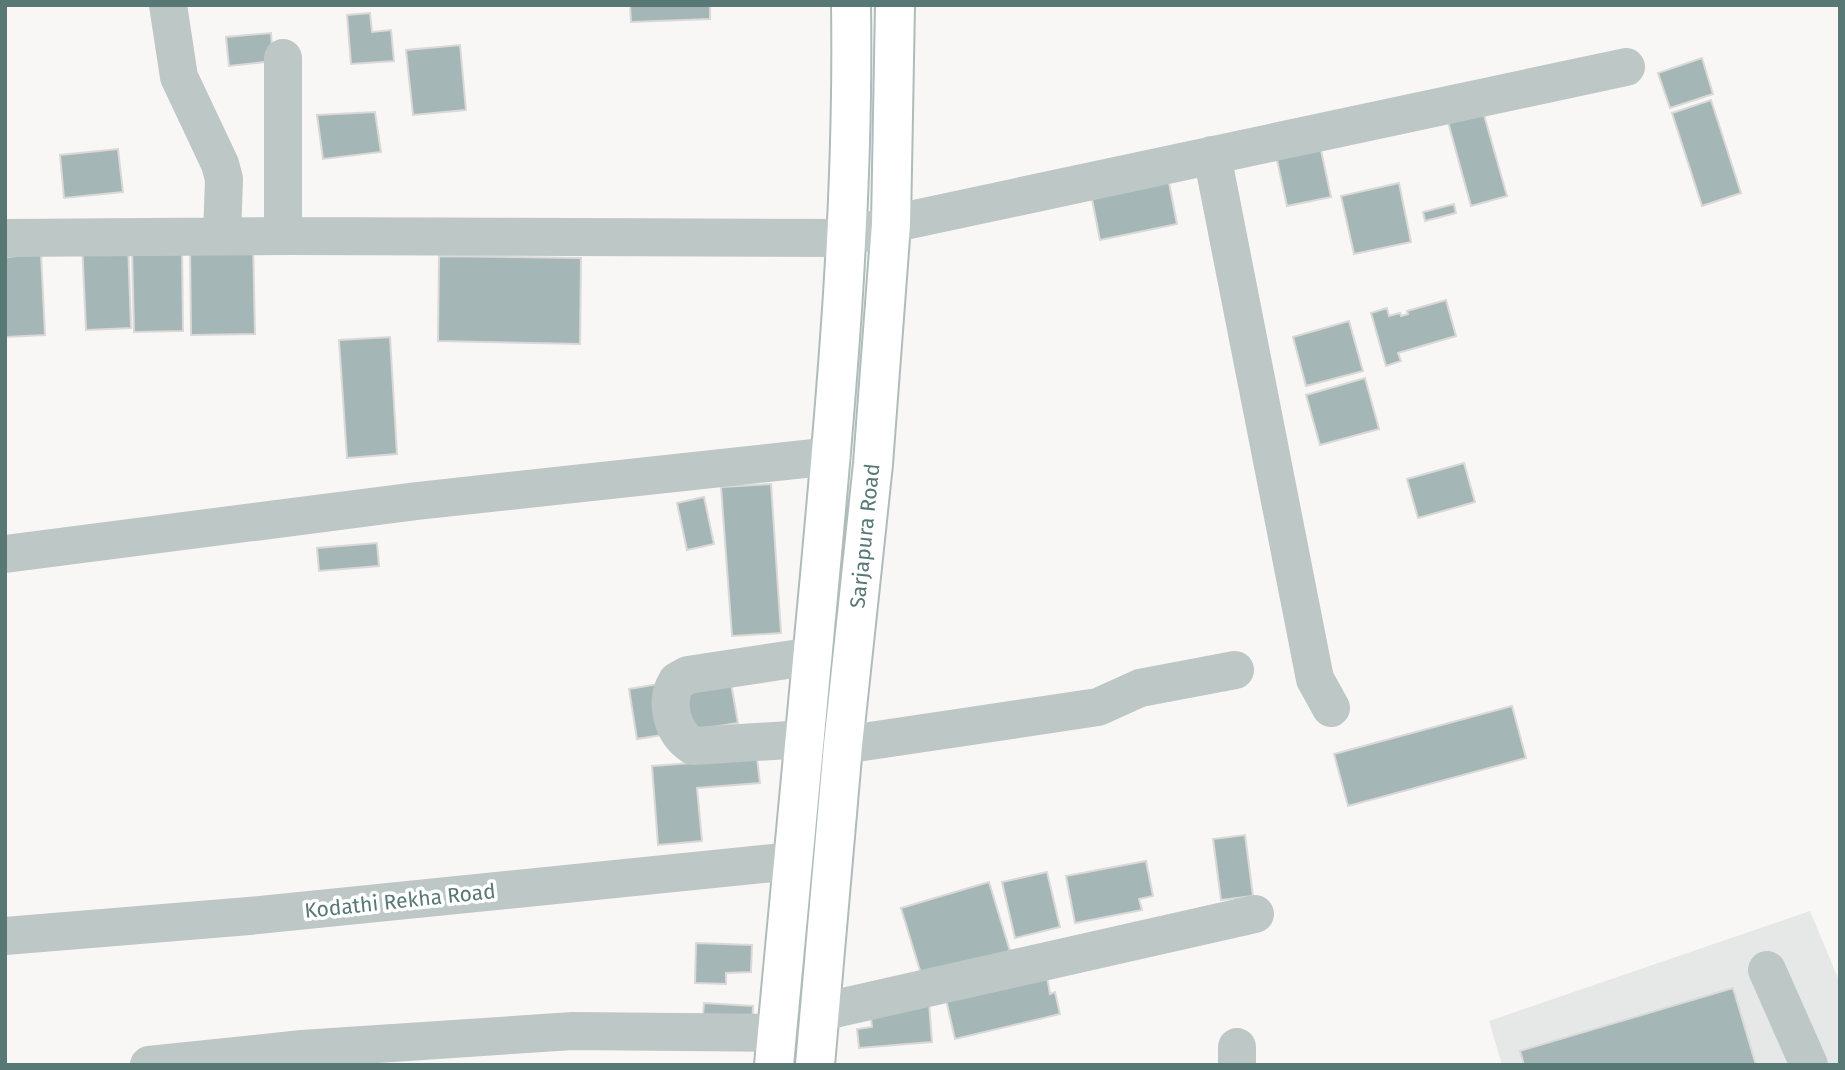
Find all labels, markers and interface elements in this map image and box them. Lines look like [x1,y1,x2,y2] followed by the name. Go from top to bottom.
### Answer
[844,462,886,610] street label: Sarjapura Road
[303,878,497,924] street label: Kodathi Rekha Road

